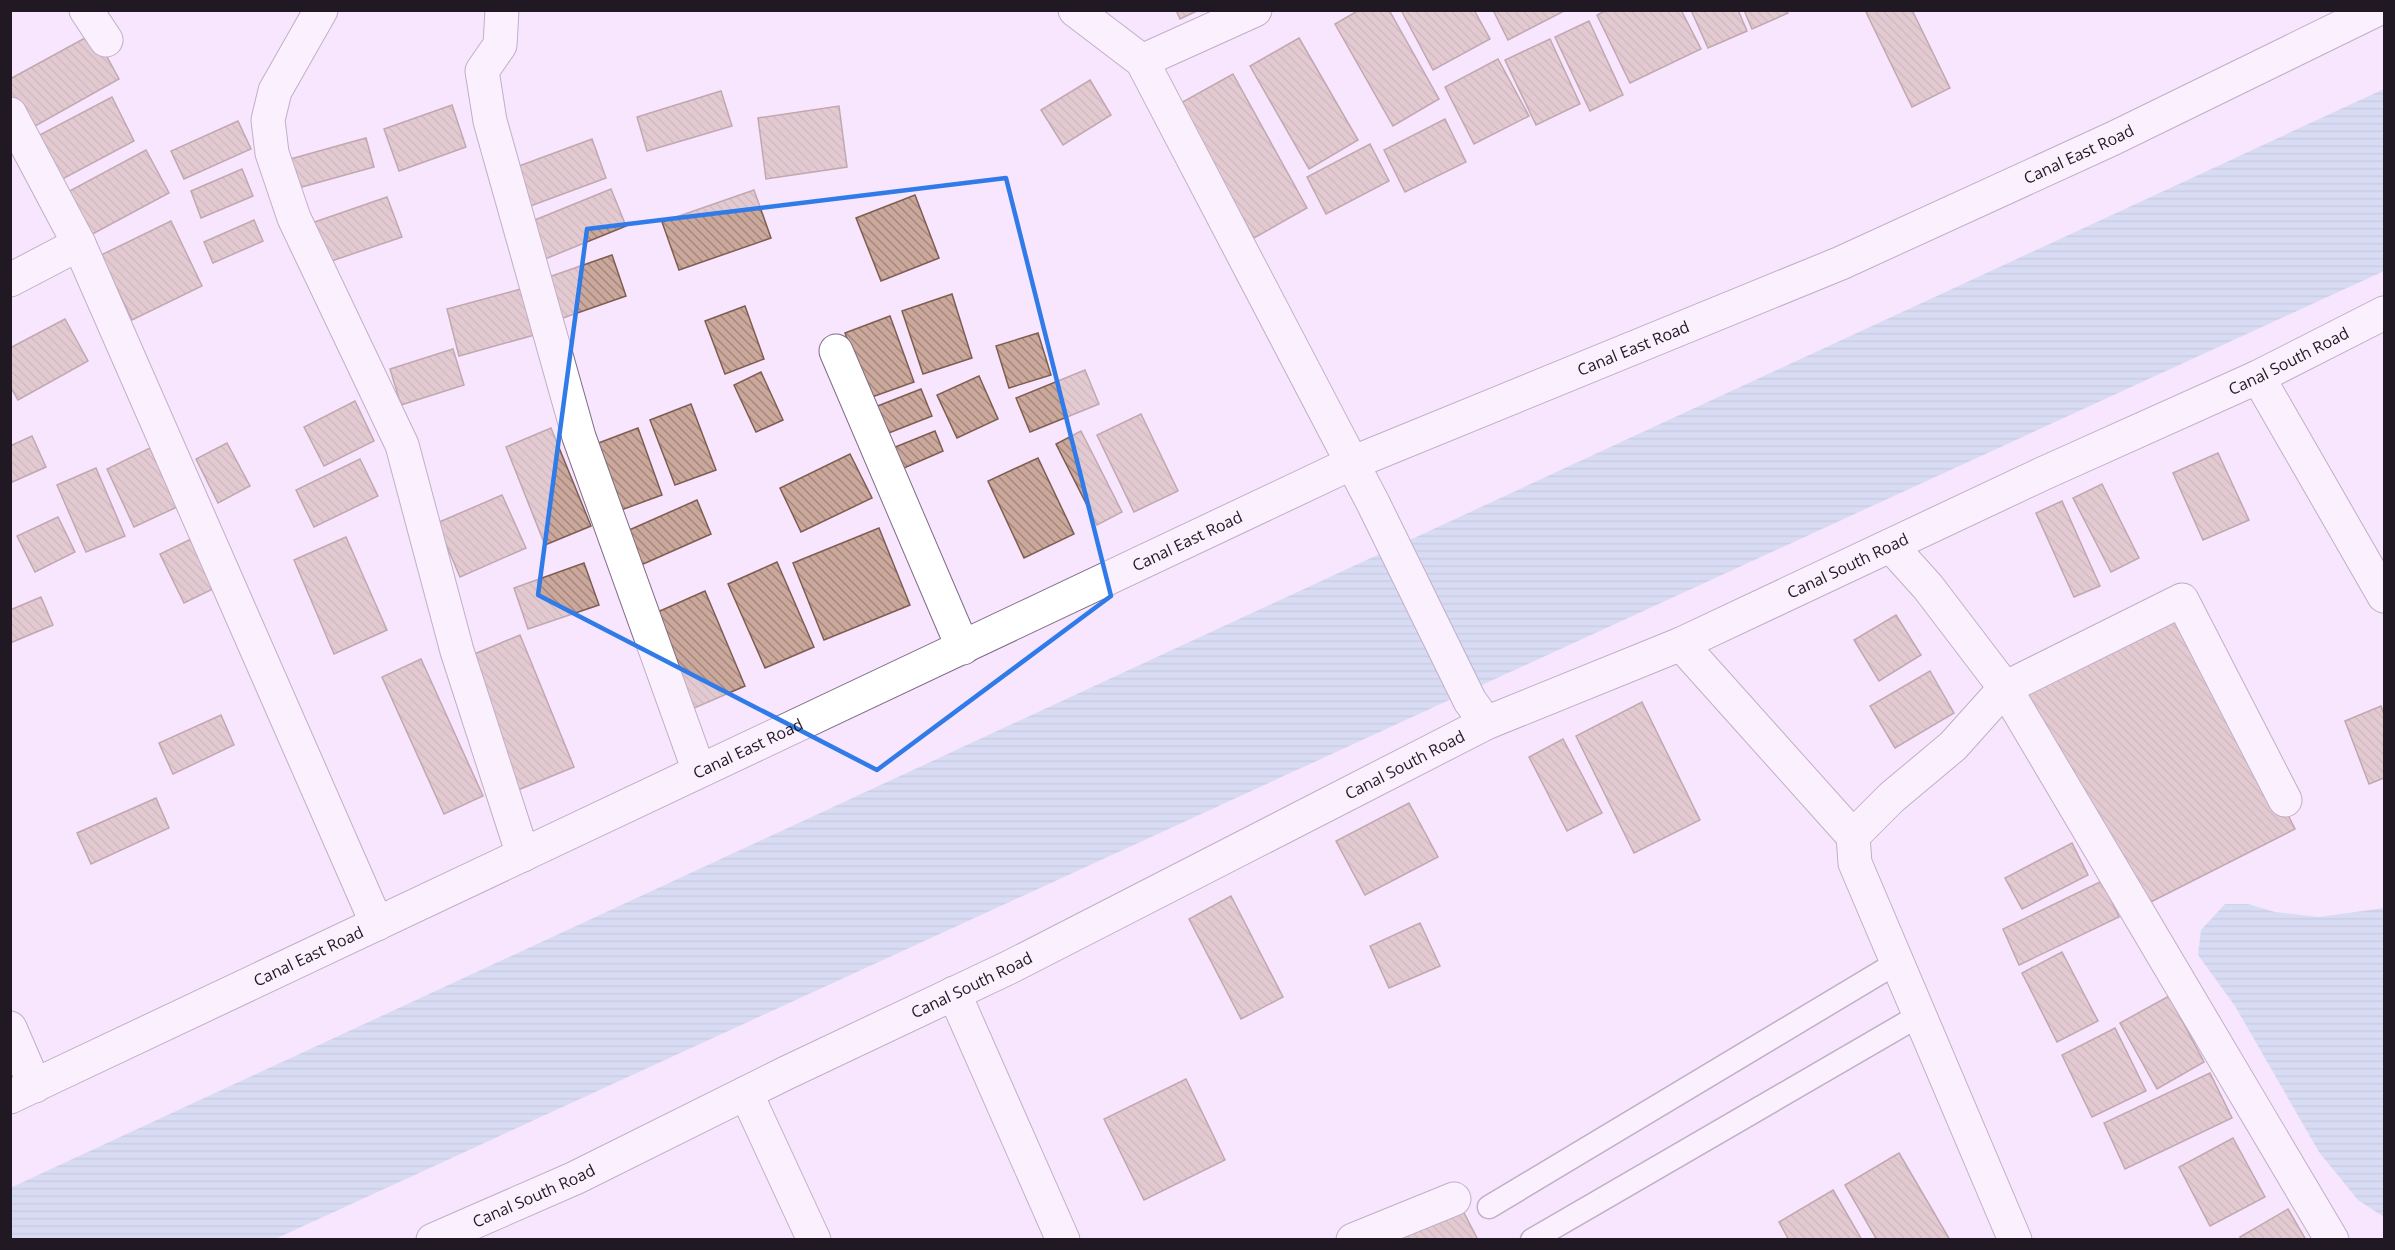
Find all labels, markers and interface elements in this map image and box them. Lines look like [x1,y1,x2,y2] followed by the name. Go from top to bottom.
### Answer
[2020,119,2138,189] street label: Canal East Road
[1574,315,1693,381] street label: Canal East Road
[2225,322,2353,400] street label: Canal South Road
[1129,505,1246,576] street label: Canal East Road
[1783,527,1912,604] street label: Canal South Road
[689,713,806,784] street label: Canal East Road
[1341,725,1468,805] street label: Canal South Road
[250,921,367,991] street label: Canal East Road
[907,946,1036,1023] street label: Canal South Road
[469,1159,599,1232] street label: Canal South Road

